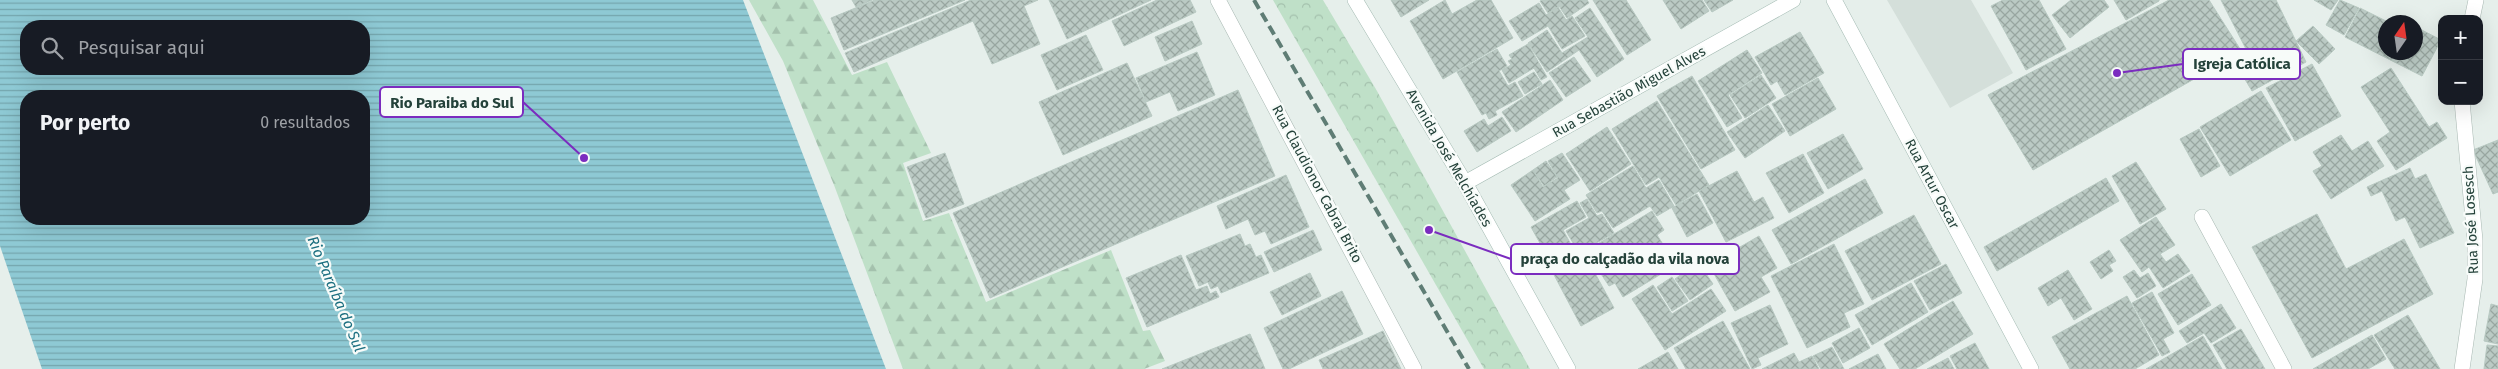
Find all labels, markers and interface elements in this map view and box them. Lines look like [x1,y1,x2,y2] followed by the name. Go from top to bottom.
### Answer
[2378,15,2423,60] north arrow
[2438,15,2483,105] map controls
[2438,15,2483,60] button: +
[20,20,370,75] search box
[38,34,66,62] icon: search
[78,36,205,59] text: Pesquisar aqui
[1549,43,1709,141] street label: Rua Sebastião Miguel Alves
[2183,49,2300,79] callout: Igreja Católica
[2193,55,2291,73] text: Igreja Católica
[2438,60,2483,105] button: −
[1403,86,1496,230] street label: Avenida José Melchíades
[380,87,523,117] callout: Rio Paraiba do Sul
[390,94,514,112] text: Rio Paraiba do Sul
[1268,102,1366,266] street label: Rua Claudionor Cabral Brito
[40,110,130,136] text: Por perto
[260,113,350,132] text: 0 resultados
[1901,136,1963,232] street label: Rua Artur Oscar
[2460,165,2482,275] street label: Rua José Losesch
[303,233,369,355] water label: Rio Paraíba do Sul
[1511,244,1739,274] callout: praça do calçadão da vila nova
[1521,250,1729,269] text: praça do calçadão da vila nova

